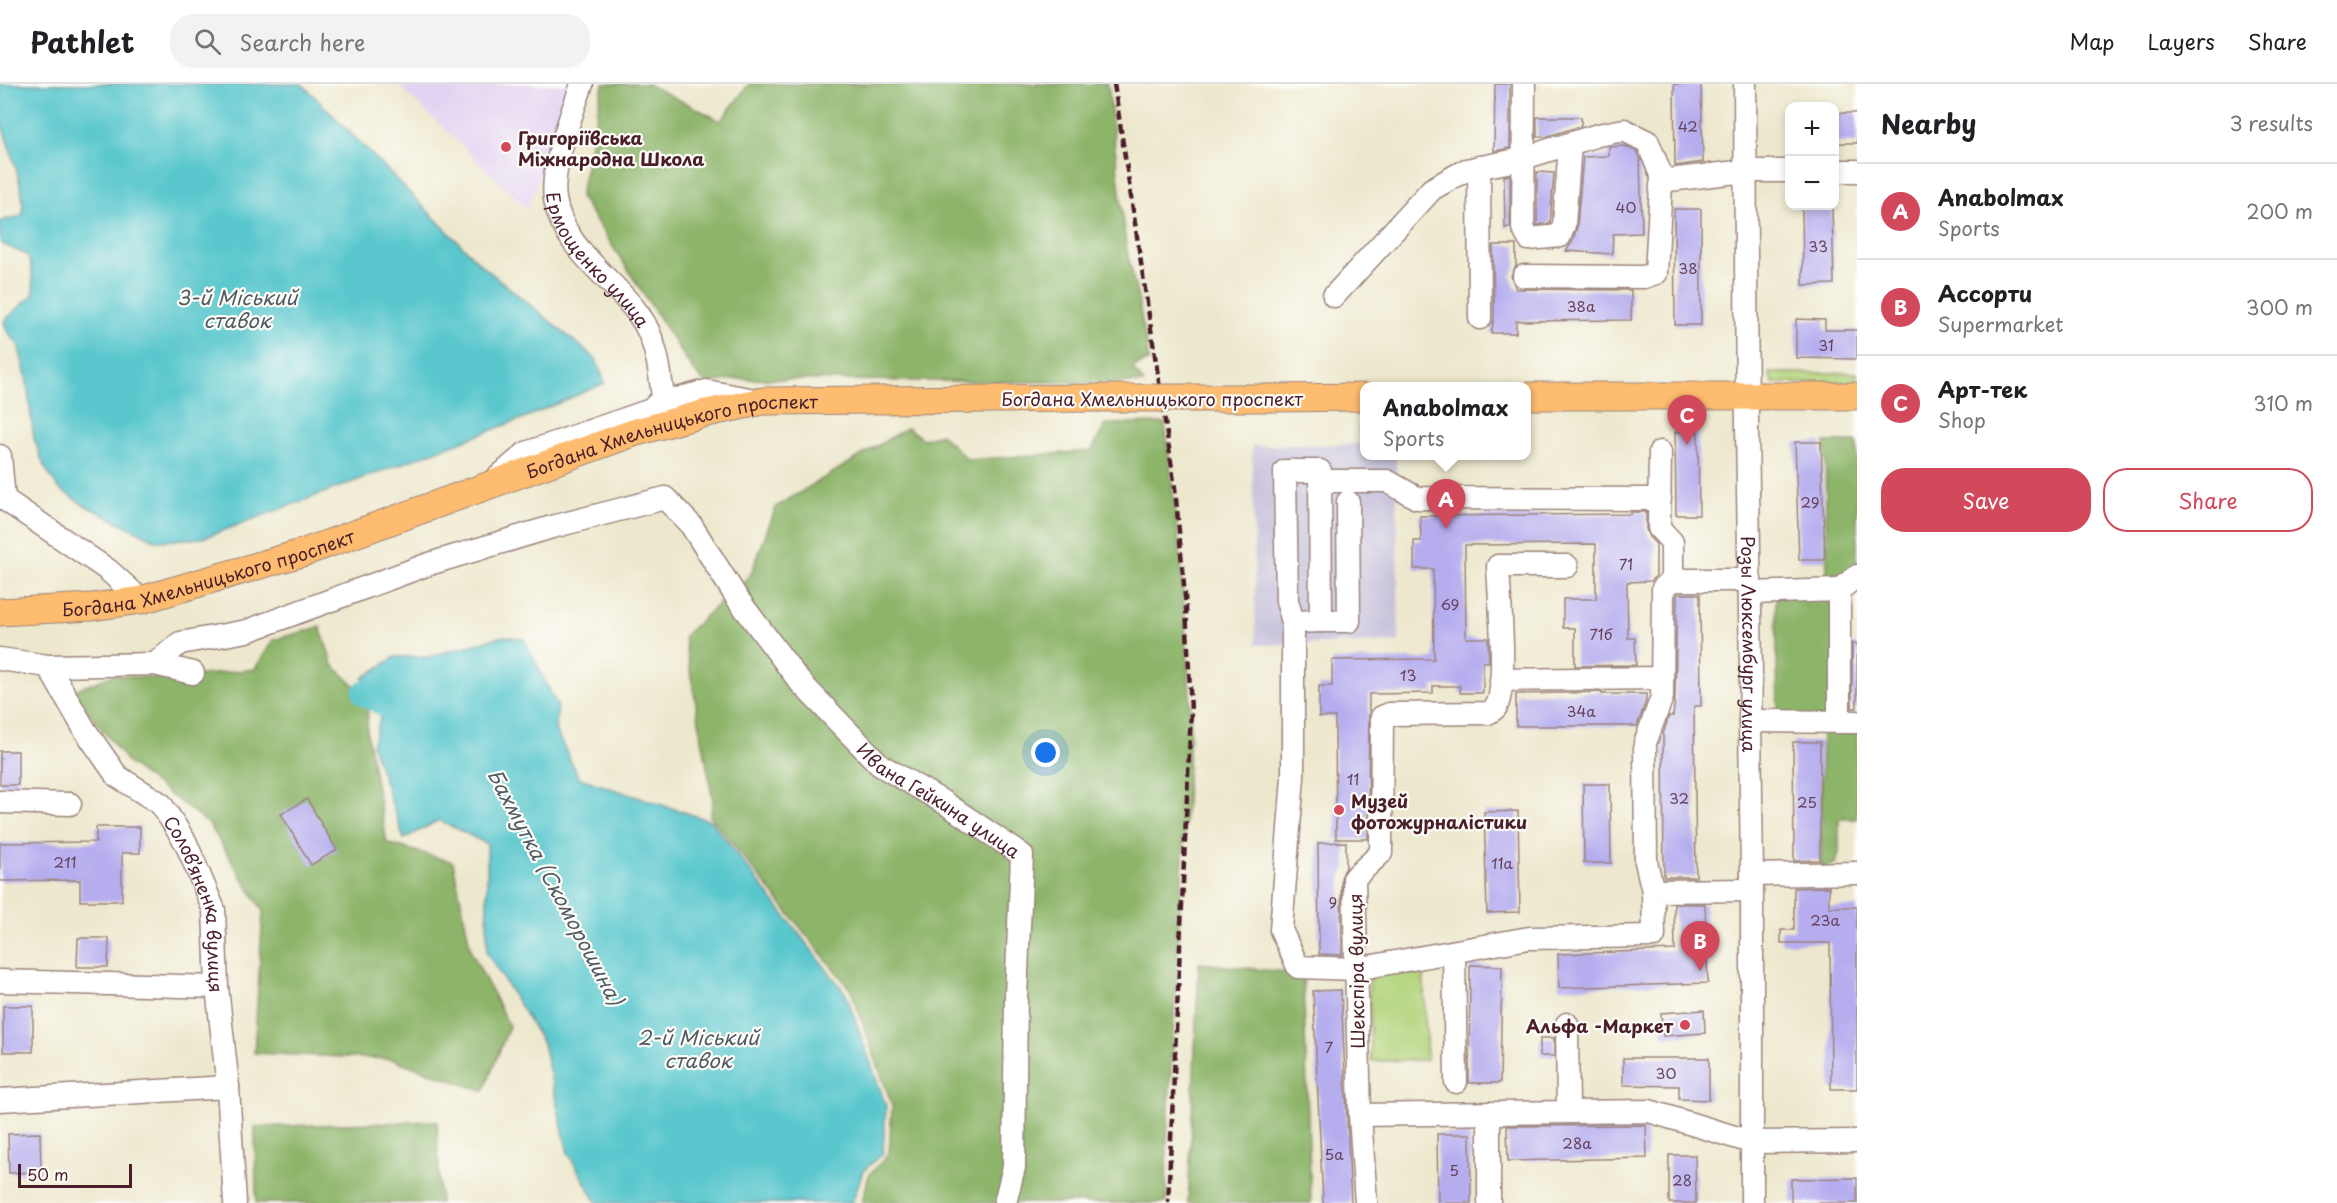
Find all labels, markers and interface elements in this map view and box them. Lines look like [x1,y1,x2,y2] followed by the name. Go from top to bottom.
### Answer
[170,14,590,68] search box
[30,20,134,63] text: Pathlet
[191,25,224,58] icon: search
[239,25,365,58] text: Search here
[2070,25,2114,57] text: Map
[2147,25,2215,57] text: Layers
[2248,25,2307,57] text: Share
[1785,102,1839,210] map controls
[1785,102,1839,156] button: +
[1881,104,1976,143] text: Nearby
[2230,108,2313,138] text: 3 results
[1678,114,1698,137] house number: 42
[518,124,704,172] place label: Григоріївська Міжнародна Школа
[499,140,513,154] marker: Григоріївська Міжнародна Школа
[1785,156,1839,210] button: −
[1938,180,2064,213] text: Anabolmax
[541,190,657,333] street label: Ермощенко улица
[1616,195,1636,218] house number: 40
[1893,196,1908,226] text: A
[2246,196,2313,226] text: 200 m
[1938,213,2000,243] text: Sports
[1808,234,1828,257] house number: 33
[1678,256,1698,279] house number: 38
[1938,276,2032,309] text: Ассорти
[177,282,301,335] water label: 3-й Міський ставок
[1894,292,1907,322] text: B
[2246,292,2313,322] text: 300 m
[1567,294,1596,317] house number: 38а
[1938,309,2064,339] text: Supermarket
[1818,333,1834,356] house number: 31
[1938,372,2027,405] text: Арт-тек
[1360,382,1531,460] popup
[1001,385,1303,412] street label: Богдана Хмельницького проспект
[522,387,818,484] street label: Богдана Хмельницького проспект
[1893,388,1908,418] text: C
[2253,388,2313,418] text: 310 m
[1383,390,1508,423] text: Anabolmax
[1668,396,1706,445] pin: C
[1938,405,1986,435] text: Shop
[1383,423,1444,453] text: Sports
[1881,468,2091,532] button: Save
[2103,468,2313,532] button: Share
[1426,480,1466,529] pin: A
[1800,490,1820,513] house number: 29
[61,522,358,622] street label: Богдана Хмельницького проспект
[1735,535,1765,753] street label: Розы Люксембург улица
[1619,552,1633,575] house number: 71
[1441,592,1459,615] house number: 69
[1590,622,1613,645] house number: 71б
[1400,663,1416,686] house number: 13
[1566,699,1596,722] house number: 34а
[851,736,1027,864] street label: Ивана Гейкина улица
[1031,738,1060,767] your location
[481,763,632,1012] water label: Бахмутка (Скоморошина)
[1347,767,1359,790] house number: 11
[1669,786,1689,809] house number: 32
[1351,787,1527,835] place label: Музей фотожурналістики
[1797,790,1817,813] house number: 25
[1332,803,1346,817] marker: Музей фотожурналістики
[158,810,231,994] street label: Солов’яненка вулиця
[53,850,77,873] house number: 211
[1491,851,1514,874] house number: 11а
[1329,890,1337,913] house number: 9
[1341,893,1371,1049] street label: Шекспіра вулиця
[1810,908,1840,931] house number: 23а
[1680,922,1720,971] pin: B
[1526,1012,1674,1039] place label: Альфа -Маркет
[1678,1018,1692,1032] marker: Альфа -Маркет
[637,1022,762,1075] water label: 2-й Міський ставок
[1325,1035,1334,1058] house number: 7
[1656,1061,1676,1084] house number: 30
[1562,1131,1592,1154] house number: 28а
[1325,1142,1344,1165] house number: 5а
[1449,1158,1459,1181] house number: 5
[18,1161,132,1188] scale bar
[27,1162,68,1186] text: 50 m
[1672,1168,1692,1191] house number: 28

